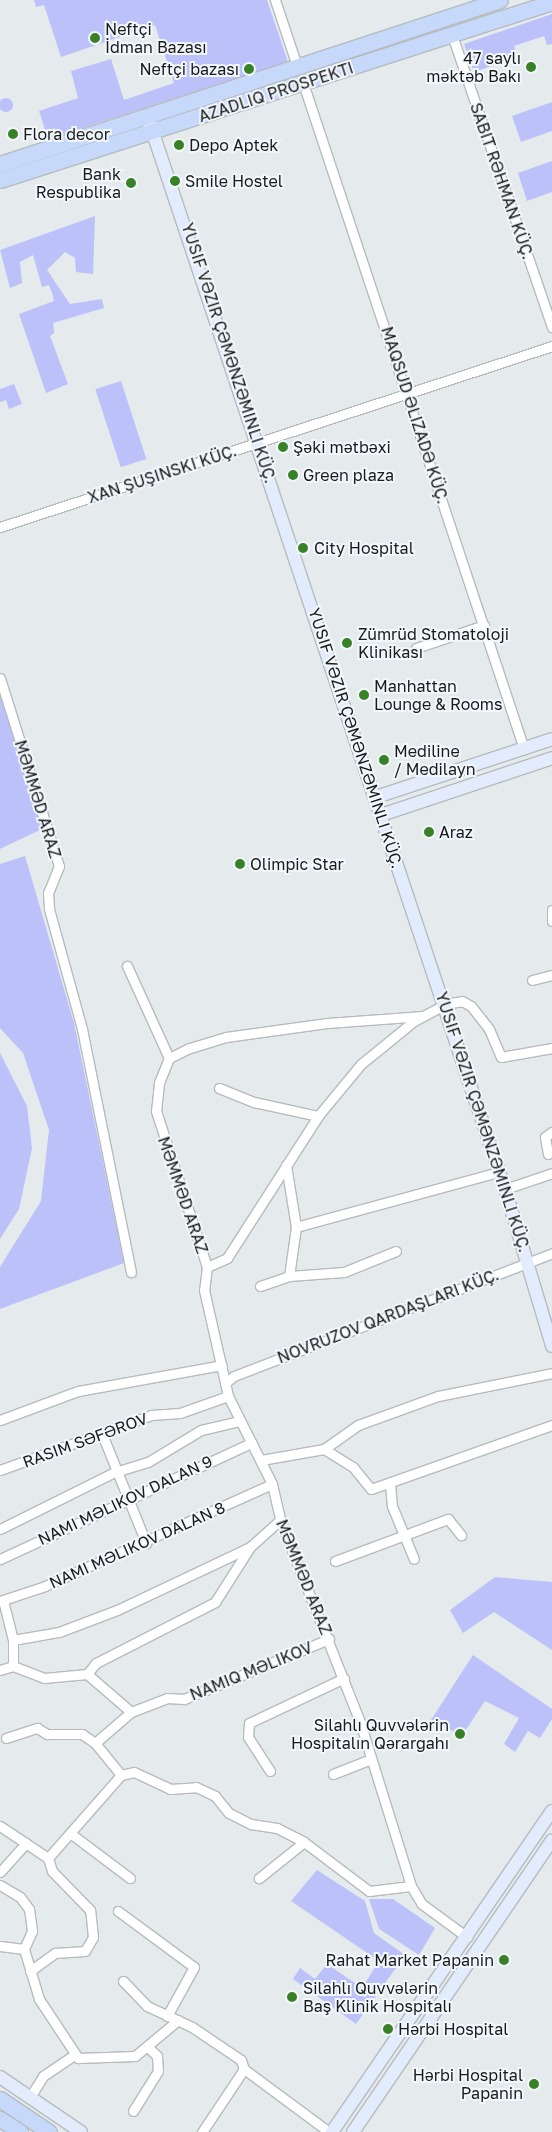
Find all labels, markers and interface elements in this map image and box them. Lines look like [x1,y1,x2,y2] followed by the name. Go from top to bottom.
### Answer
[105,19,207,57] place label: Neftçi İdman Bazası
[89,32,101,44] marker: Neftçi İdman Bazası
[426,48,521,86] place label: 47 saylı məktəb Bakı
[196,58,356,126] street label: AZADLIQ PROSPEKTI
[139,59,239,79] place label: Neftçi bazası
[525,61,537,73] marker: 47 saylı məktəb Bakı
[243,63,255,75] marker: Neftçi bazası
[466,100,538,262] street label: SABIT RƏHMAN KÜÇ.
[23,124,110,144] place label: Flora decor
[7,128,19,140] marker: Flora decor
[189,135,278,155] place label: Depo Aptek
[173,139,185,151] marker: Depo Aptek
[36,164,121,202] place label: Bank Respublika
[185,171,283,191] place label: Smile Hostel
[169,175,181,187] marker: Smile Hostel
[125,177,137,189] marker: Bank Respublika
[178,220,280,486] street label: YUSIF VƏZIR ÇƏMƏNZƏMINLI KÜÇ.
[377,324,453,506] street label: MAQSUD ƏLIZADƏ KÜÇ.
[293,437,391,457] place label: Şəki mətbəxi
[85,441,239,507] street label: XAN ŞUŞINSKI KÜÇ.
[277,441,289,453] marker: Şəki mətbəxi
[303,465,394,485] place label: Green plaza
[287,469,299,481] marker: Green plaza
[314,538,414,558] place label: City Hospital
[296,541,310,555] marker: City Hospital
[305,605,407,871] street label: YUSIF VƏZIR ÇƏMƏNZƏMINLI KÜÇ.
[358,624,509,662] place label: Zümrüd Stomatoloji Klinikası
[340,636,354,650] marker: Zümrüd Stomatoloji Klinikası
[374,676,502,714] place label: Manhattan Lounge & Rooms
[358,689,370,701] marker: Manhattan Lounge & Rooms
[11,738,65,860] street label: MƏMMƏD ARAZ
[394,741,475,779] place label: Mediline / Medilayn
[378,754,390,766] marker: Mediline / Medilayn
[439,822,473,842] place label: Araz
[423,826,435,838] marker: Araz
[250,854,344,874] place label: Olimpic Star
[234,858,246,870] marker: Olimpic Star
[432,989,534,1255] street label: YUSIF VƏZIR ÇƏMƏNZƏMINLI KÜÇ.
[154,1134,212,1256] street label: MƏMMƏD ARAZ
[274,1265,502,1367] street label: NOVRUZOV QARDAŞLARI KÜÇ.
[20,1409,150,1471] street label: RASIM SƏFƏROV
[35,1451,215,1549] street label: NAMI MƏLIKOV DALAN 9
[46,1498,228,1592] street label: NAMI MƏLIKOV DALAN 8
[272,1517,336,1637] street label: MƏMMƏD ARAZ
[187,1638,315,1704] street label: NAMIQ MƏLIKOV
[291,1715,449,1753] place label: Silahlı Quvvələrin Hospitalın Qərargahı
[453,1727,467,1741] marker: Silahlı Quvvələrin Hospitalın Qərargahı
[325,1950,494,1970] place label: Rahat Market Papanin
[498,1954,510,1966] marker: Rahat Market Papanin
[303,1978,452,2016] place label: Silahlı Quvvələrin Baş Klinik Hospitalı
[285,1990,299,2004] marker: Silahlı Quvvələrin Baş Klinik Hospitalı
[398,2019,508,2039] place label: Hərbi Hospital
[382,2023,394,2035] marker: Hərbi Hospital
[413,2065,523,2103] place label: Hərbi Hospital Papanin
[527,2077,541,2091] marker: Hərbi Hospital Papanin

